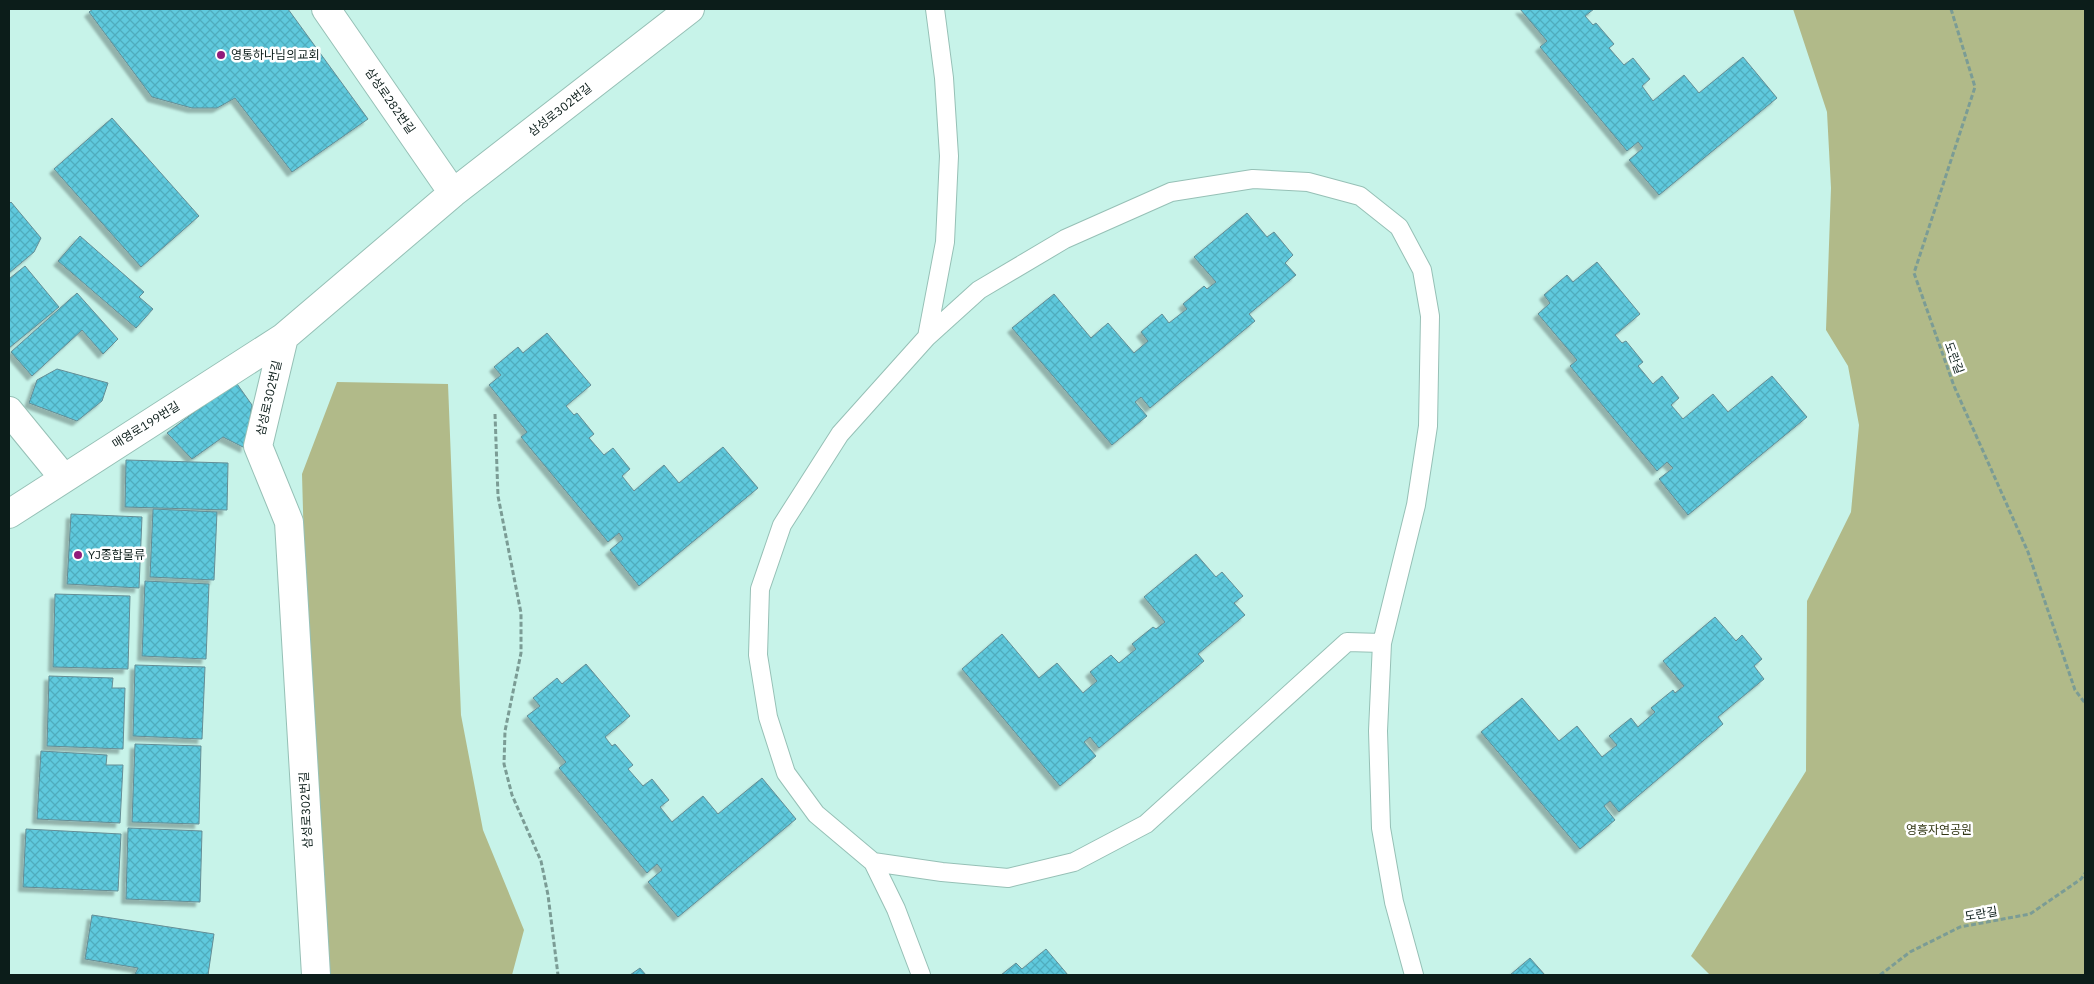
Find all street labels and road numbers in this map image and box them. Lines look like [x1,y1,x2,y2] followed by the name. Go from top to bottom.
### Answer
[362,65,419,136] street label: 삼성로282번길
[525,80,595,139] street label: 삼성로302번길
[1942,340,1967,376] street label: 도란길
[253,359,284,437] street label: 삼성로302번길
[109,398,182,451] street label: 매영로199번길
[296,771,315,849] street label: 삼성로302번길
[1963,903,1999,924] street label: 도란길

